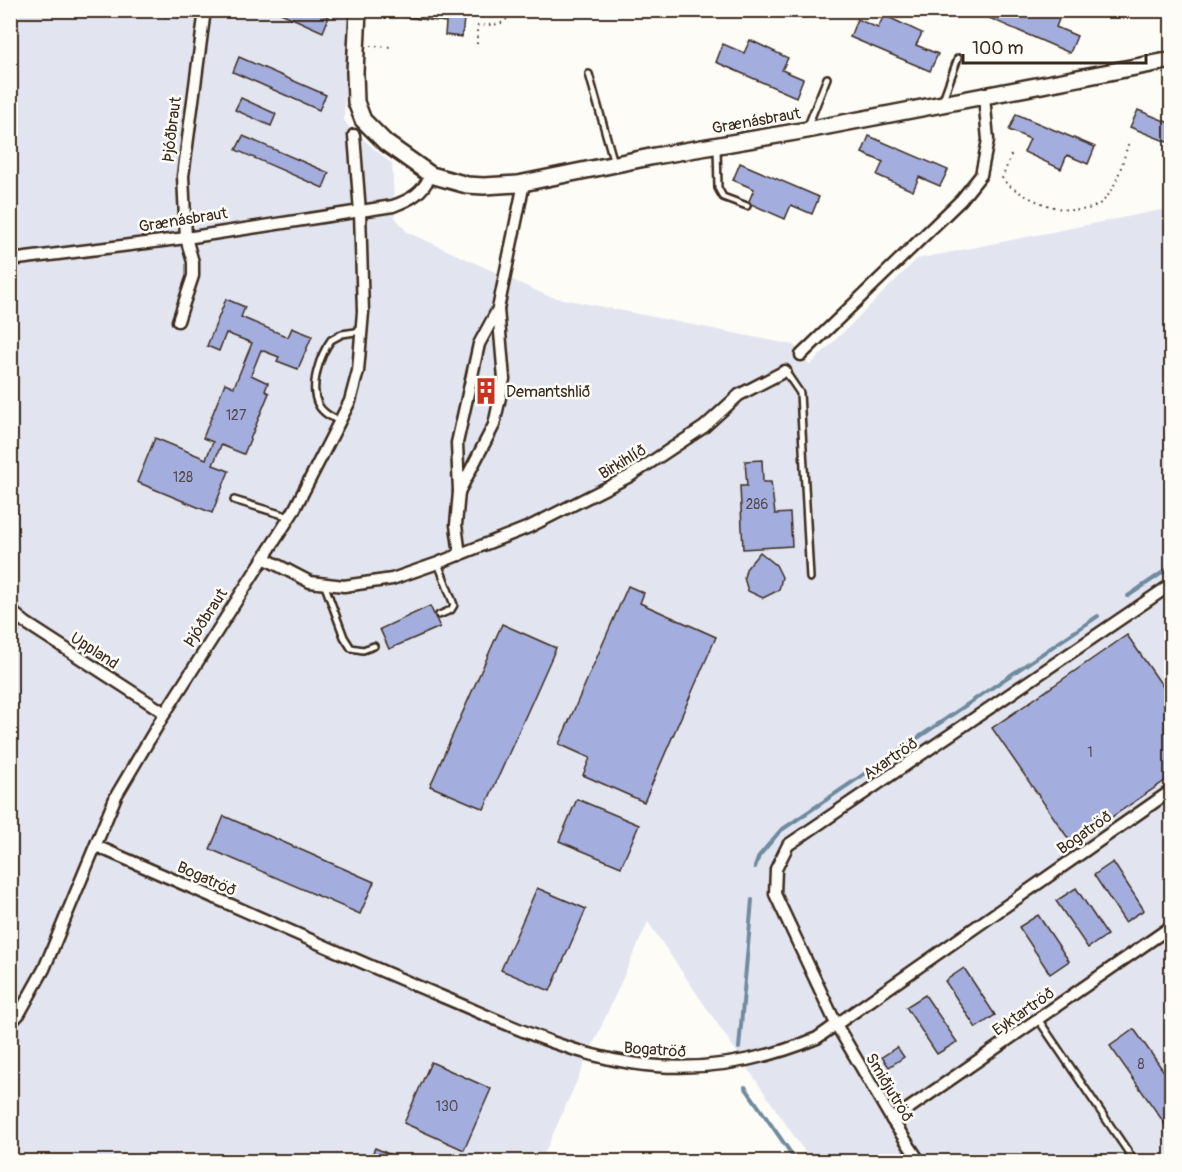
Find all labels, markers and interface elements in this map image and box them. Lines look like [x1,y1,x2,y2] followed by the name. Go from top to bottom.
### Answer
[963,27,1146,65] scale bar
[972,37,1024,60] text: 100 m
[158,95,186,163] street label: Þjóðbraut
[710,103,803,139] street label: Grænásbraut
[137,203,230,237] street label: Grænásbraut
[471,376,501,406] building icon: Demantshlið
[506,382,591,402] place label: Demantshlið
[226,407,247,424] house number: 127
[595,440,650,484] street label: Birkihlíð
[173,469,193,486] house number: 128
[745,496,769,513] house number: 286
[180,584,232,650] street label: Þjóðbraut
[67,628,122,674] street label: Uppland
[860,733,922,784] street label: Axartröð
[1087,744,1093,761] house number: 1
[1053,807,1116,859] street label: Bogatröð
[174,857,239,901] street label: Bogatröð
[989,983,1059,1040] street label: Eyktartröð
[623,1038,687,1062] street label: Bogatröð
[861,1050,917,1126] street label: Smiðjutröð
[1137,1056,1145,1073] house number: 8
[436,1098,458,1115] house number: 130

